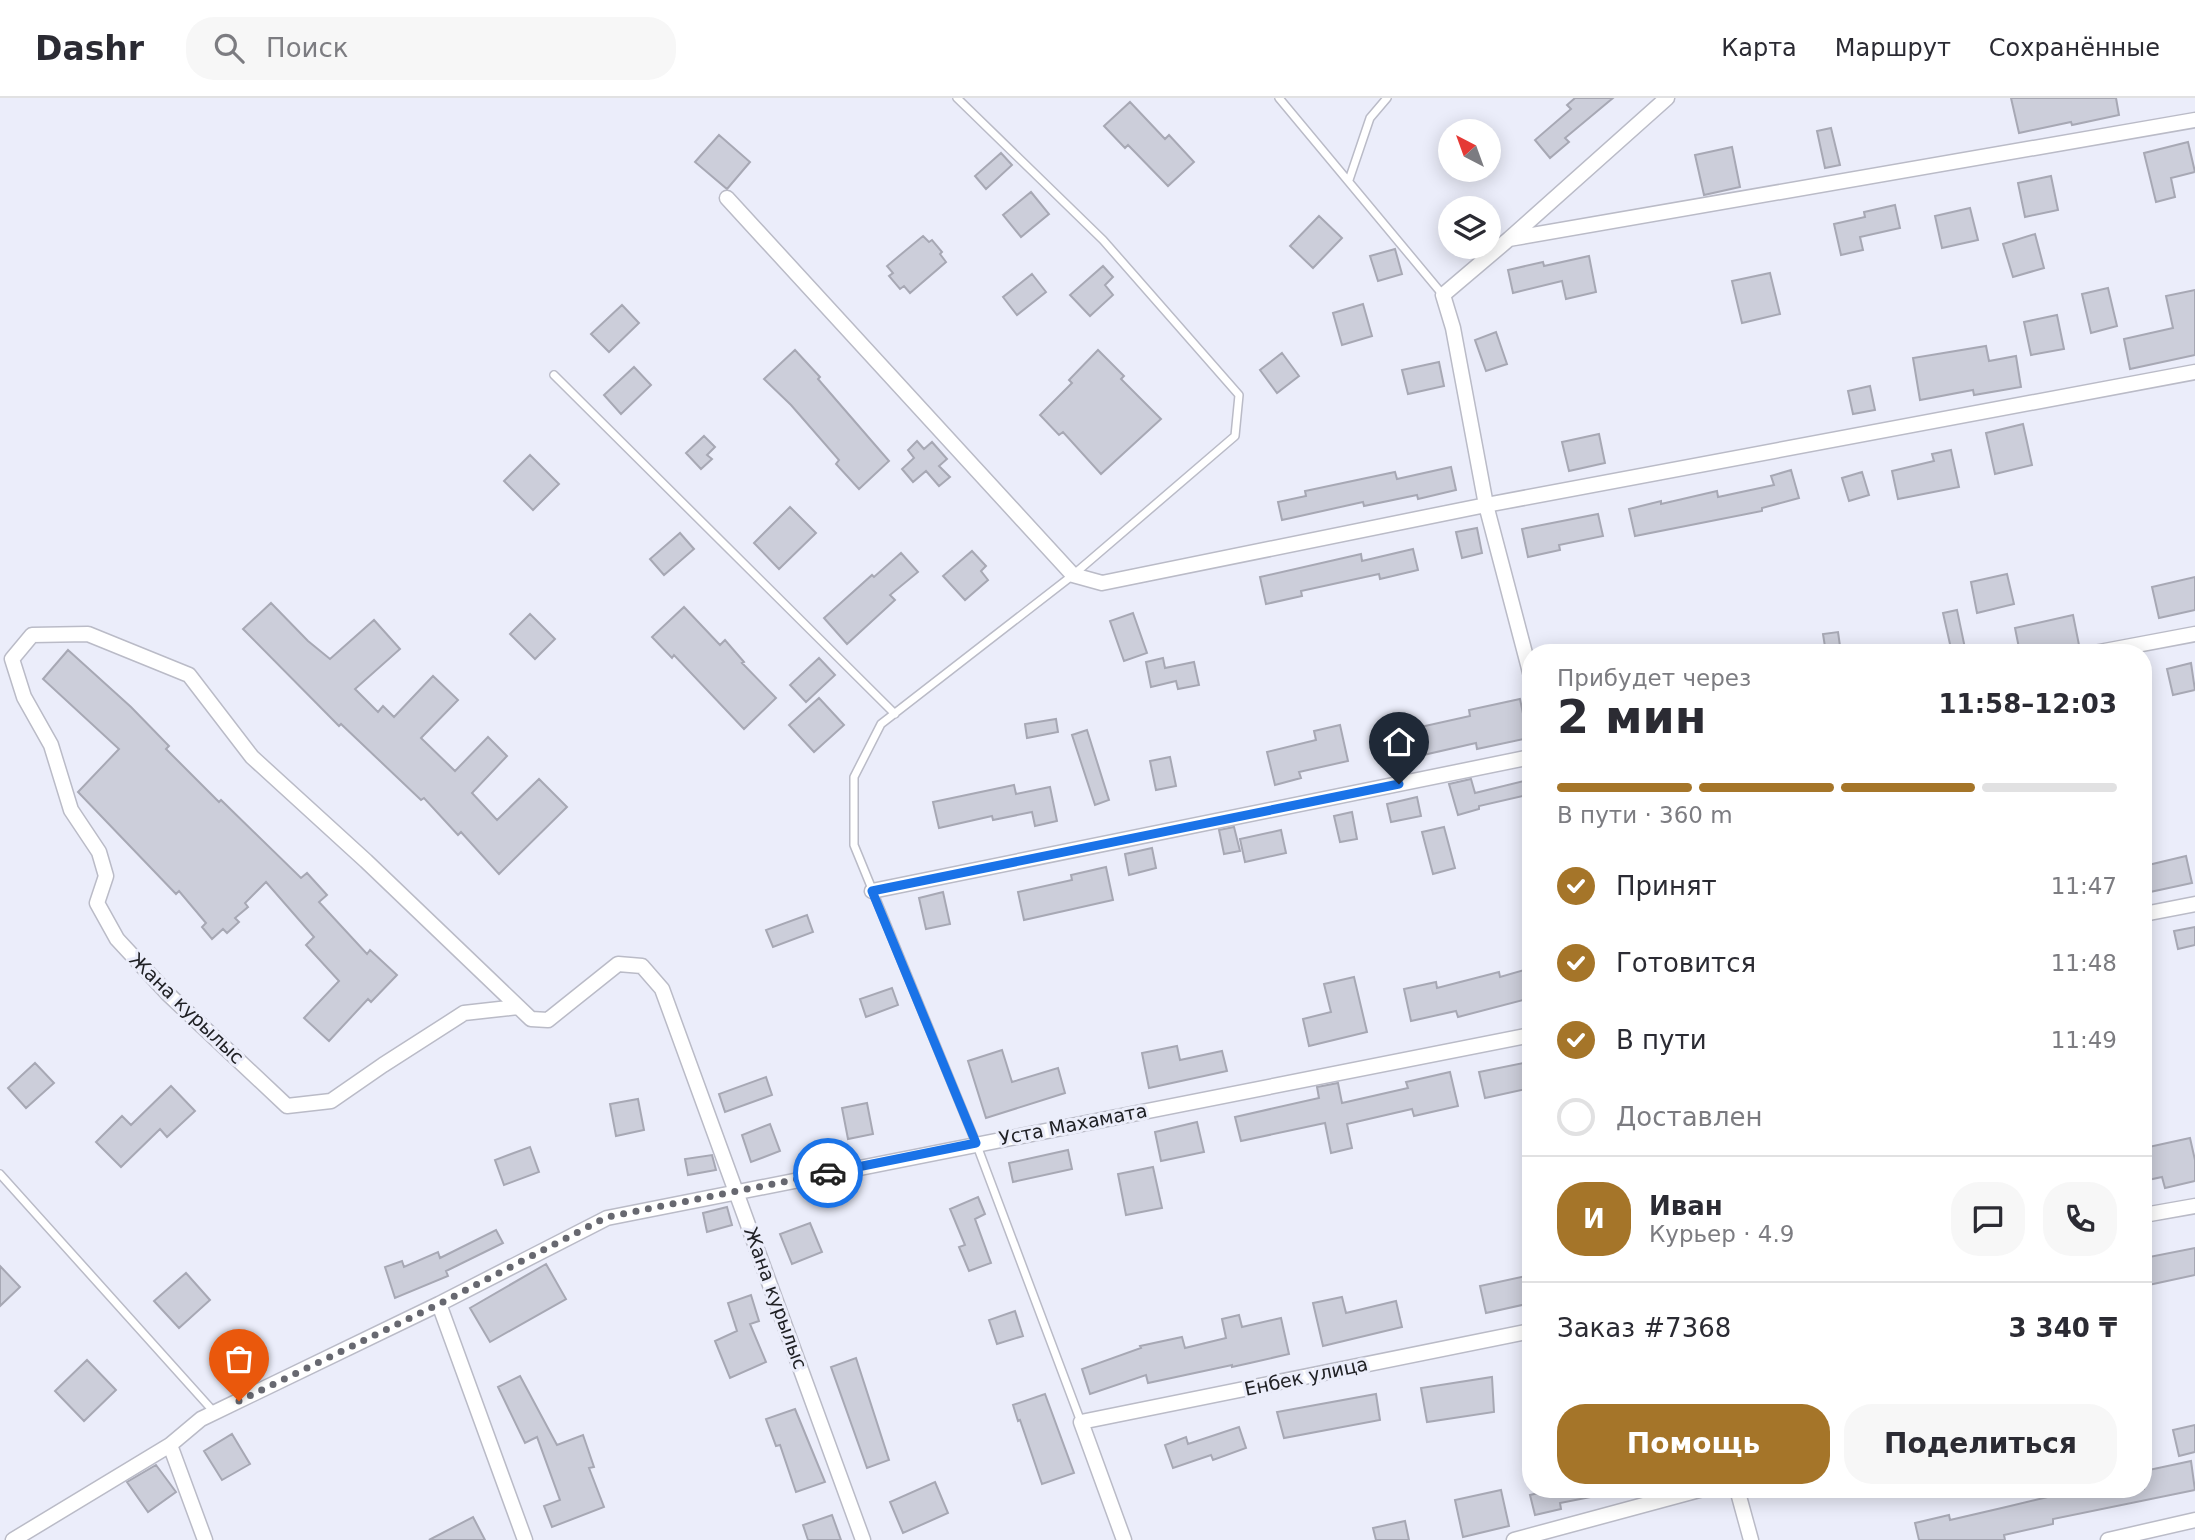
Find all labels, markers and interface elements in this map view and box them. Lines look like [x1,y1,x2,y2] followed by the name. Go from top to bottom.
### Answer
[186,17,676,80] search box
[35,29,144,68] text: Dashr
[210,29,248,67] icon: search
[266,33,348,63] text: Поиск
[1721,34,1797,62] text: Карта
[1835,34,1951,62] text: Маршрут
[1989,34,2160,62] text: Сохранённые
[1438,119,1502,182] north arrow
[1438,119,1501,259] map controls
[1438,196,1501,259] button: layers
[1557,665,1751,691] text: Прибудет через
[1938,689,2117,719] text: 11:58–12:03
[1557,690,1707,744] text: 2 мин
[1369,712,1429,784] pin
[1380,723,1418,761] icon: home
[1557,802,1733,828] text: В пути · 360 m
[1557,867,1595,905] icon: check
[1616,871,1717,901] text: Принят
[2051,873,2117,899] text: 11:47
[1557,944,1595,982] icon: check
[126,948,248,1068] street label: Жана курылыс
[1616,948,1756,978] text: Готовится
[2051,950,2117,976] text: 11:48
[1557,1021,1595,1059] icon: check
[1616,1025,1707,1055] text: В пути
[2051,1027,2117,1053] text: 11:49
[997,1099,1149,1149] street label: Уста Махамата
[1616,1102,1763,1132] text: Доставлен
[793,1138,863,1208] courier
[809,1154,847,1192] icon: car
[1951,1182,2025,1256] button: chat
[2043,1182,2117,1256] button: phone
[1649,1191,1723,1221] text: Иван
[1583,1204,1605,1234] text: И
[1649,1221,1794,1247] text: Курьер · 4.9
[740,1224,812,1372] street label: Жана курылыс
[1557,1313,1731,1343] text: Заказ #7368
[2008,1313,2117,1343] text: 3 340 ₸
[209,1329,269,1401] pin
[220,1340,258,1378] icon: bag
[1242,1352,1370,1400] street label: Енбек улица
[1557,1404,1830,1484] button: Помощь
[1844,1404,2117,1484] button: Поделиться

